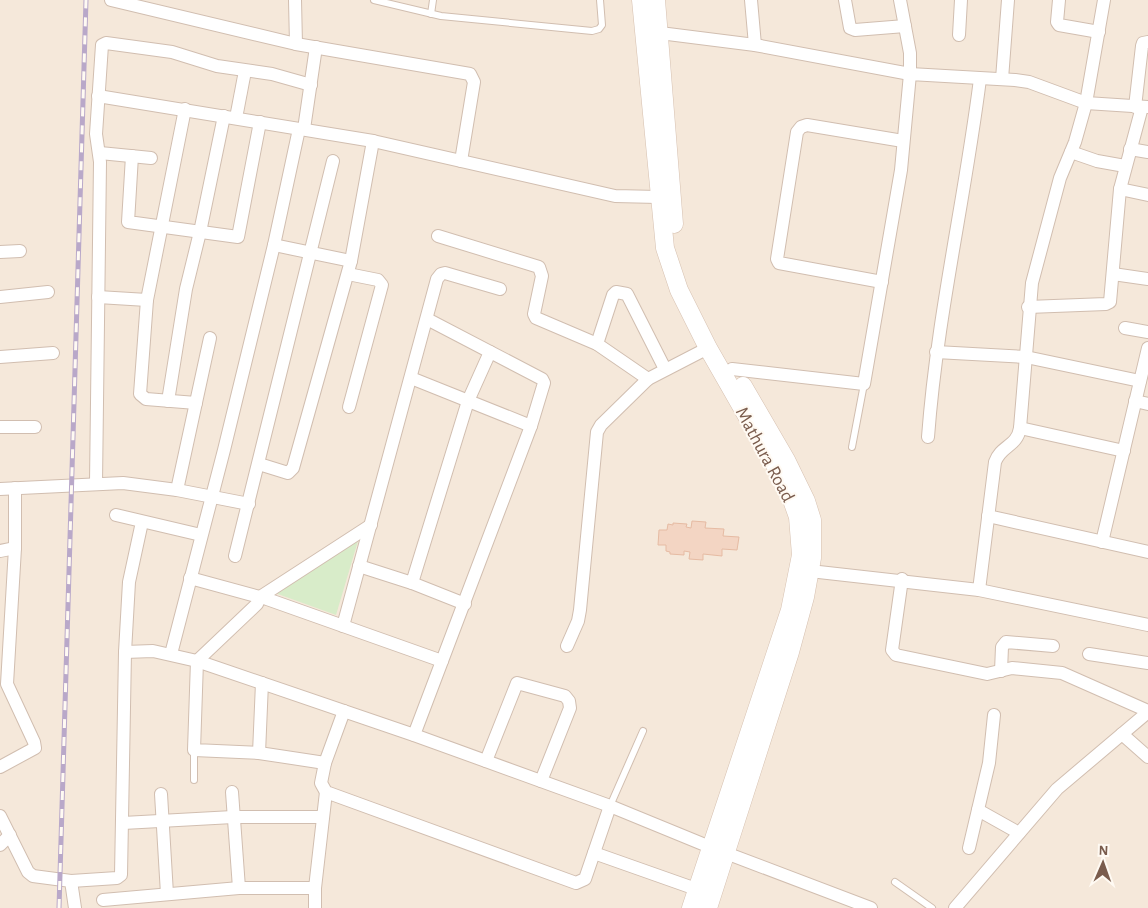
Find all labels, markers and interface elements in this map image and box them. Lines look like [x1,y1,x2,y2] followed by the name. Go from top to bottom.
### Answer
[732,404,798,506] street label: Mathura Road
[1078,838,1128,888] north arrow
[1098,844,1109,858] text: N

